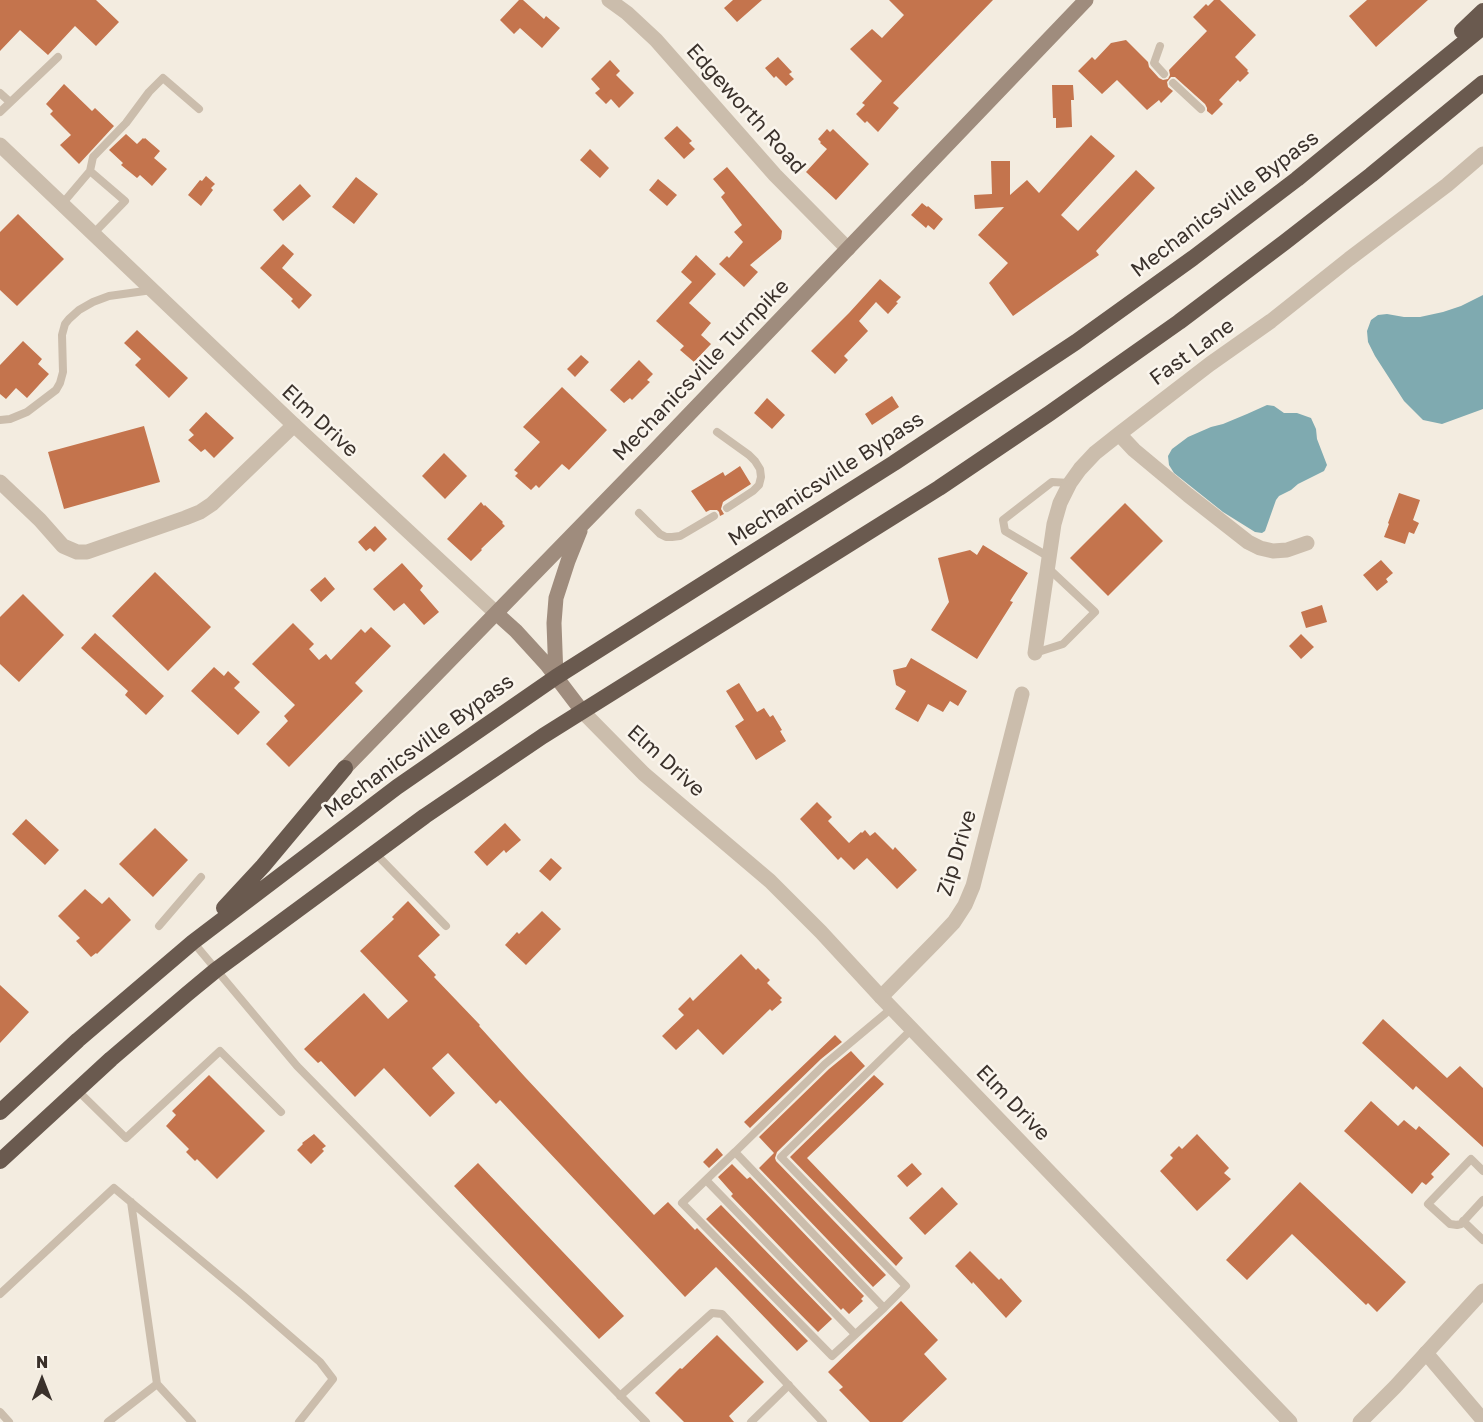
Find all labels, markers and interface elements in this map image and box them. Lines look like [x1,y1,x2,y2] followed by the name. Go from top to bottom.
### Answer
[681,39,811,179] street label: Edgeworth Road
[1126,125,1324,283] street label: Mechanicsville Bypass
[608,274,794,466] street label: Mechanicsville Turnpike
[1145,313,1239,391] street label: Fast Lane
[277,379,363,463] street label: Elm Drive
[723,406,929,552] street label: Mechanicsville Bypass
[319,669,519,823] street label: Mechanicsville Bypass
[622,720,710,802] street label: Elm Drive
[932,807,982,899] street label: Zip Drive
[971,1060,1055,1146] street label: Elm Drive
[12,1350,72,1410] north arrow
[36,1352,48,1372] text: N

